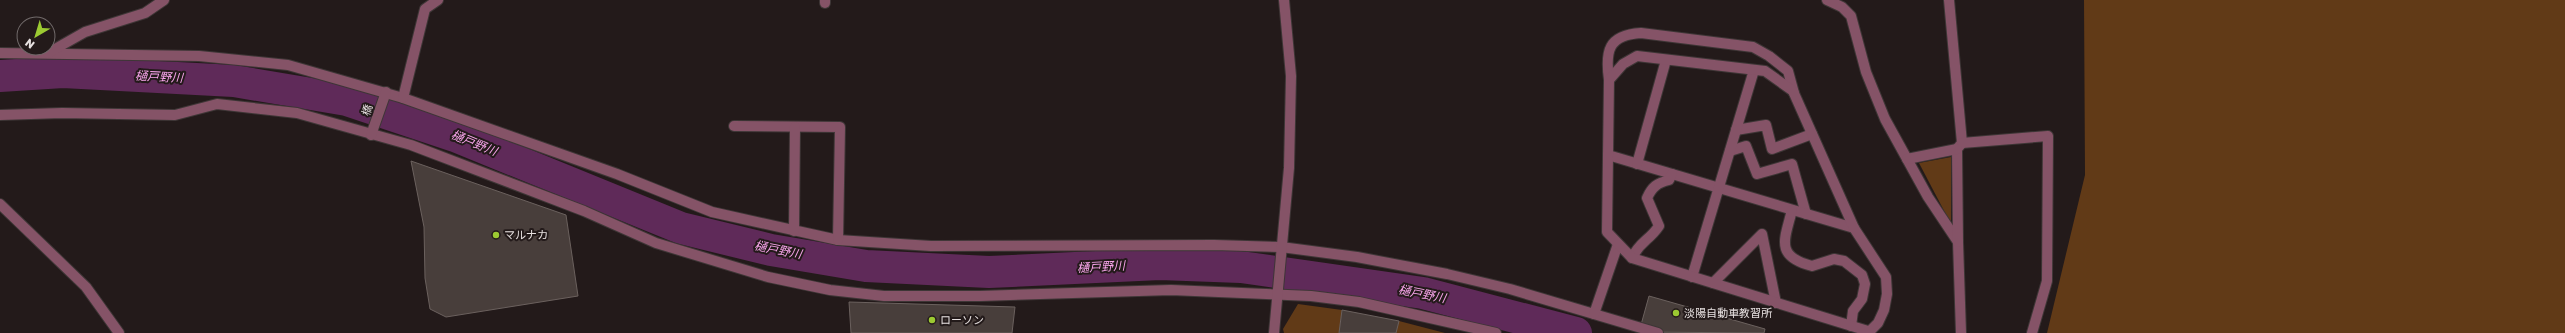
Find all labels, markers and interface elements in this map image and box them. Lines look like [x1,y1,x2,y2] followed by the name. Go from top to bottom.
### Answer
[16,16,56,56] north arrow
[22,37,37,52] text: N
[135,68,185,85] water label: 樋戸野川
[359,103,374,117] street label: 橋
[449,127,501,159] water label: 樋戸野川
[504,228,548,241] place label: マルナカ
[491,230,501,240] marker: マルナカ
[753,238,805,262] water label: 樋戸野川
[1077,258,1127,275] water label: 樋戸野川
[1397,282,1449,306] water label: 樋戸野川
[1684,306,1773,319] place label: 淡陽自動車教習所
[1671,308,1681,318] marker: 淡陽自動車教習所
[940,313,984,326] place label: ローソン
[927,315,937,325] marker: ローソン

